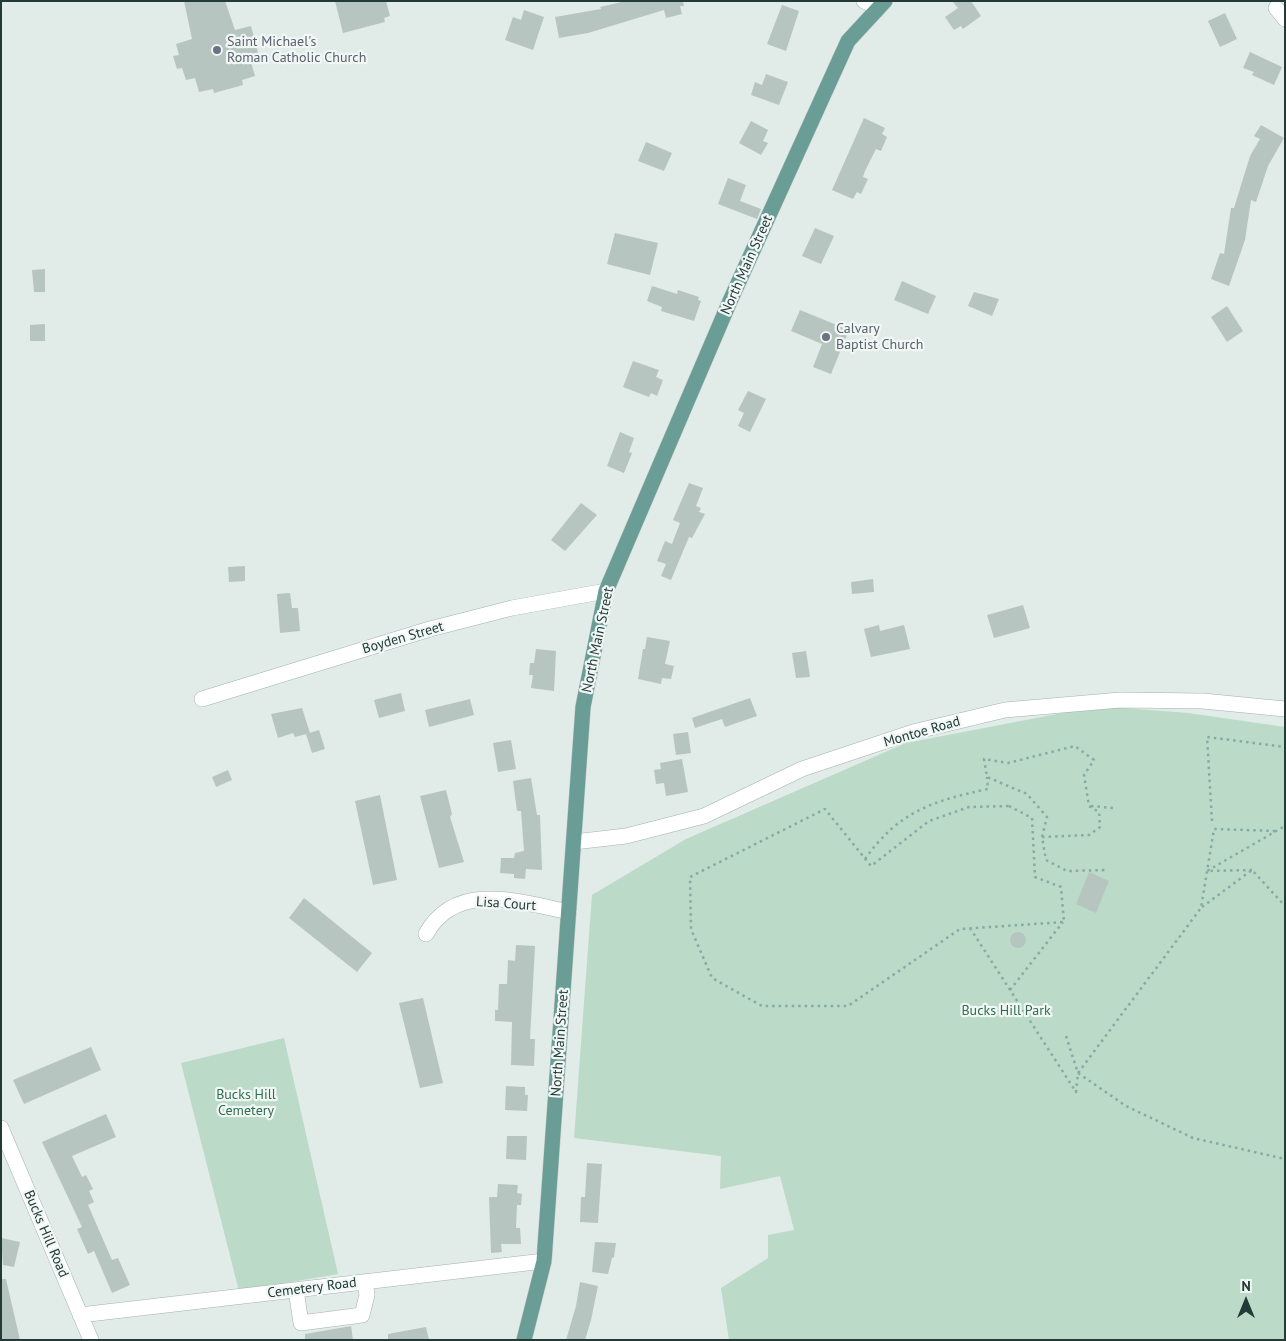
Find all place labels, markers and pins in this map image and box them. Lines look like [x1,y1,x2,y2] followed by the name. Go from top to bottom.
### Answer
[227,34,366,66] place label: Saint Michael's Roman Catholic Church
[211,44,223,56] marker: Saint Michael's Roman Catholic Church
[836,321,923,354] place label: Calvary Baptist Church
[820,331,832,343] marker: Calvary Baptist Church

